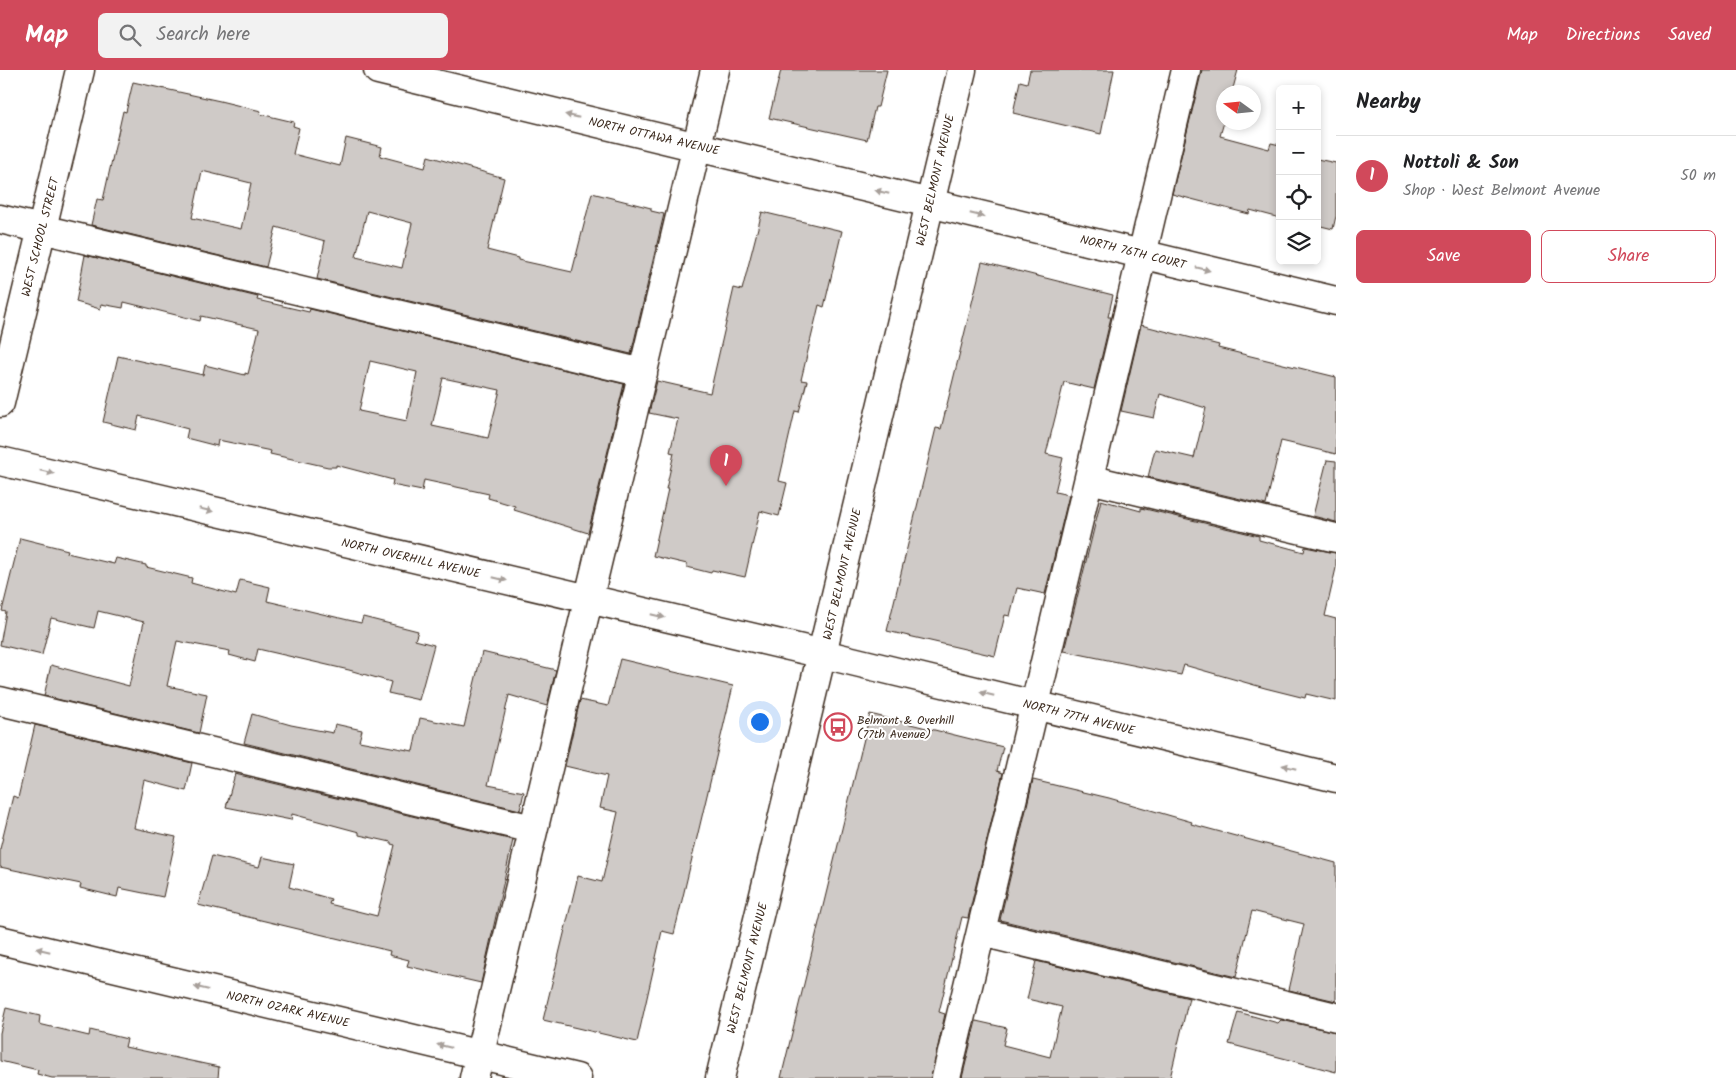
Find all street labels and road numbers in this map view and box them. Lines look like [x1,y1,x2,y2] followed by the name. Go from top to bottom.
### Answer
[587,112,722,161] street label: NORTH OTTAWA AVENUE
[911,112,960,248] street label: WEST BELMONT AVENUE
[17,174,65,299] street label: WEST SCHOOL STREET
[1078,230,1189,275] street label: NORTH 76TH COURT
[818,506,867,642] street label: WEST BELMONT AVENUE
[339,533,483,584] street label: NORTH OVERHILL AVENUE
[1021,694,1138,741] street label: NORTH 77TH AVENUE
[722,900,773,1036] street label: WEST BELMONT AVENUE
[224,986,352,1033] street label: NORTH OZARK AVENUE

